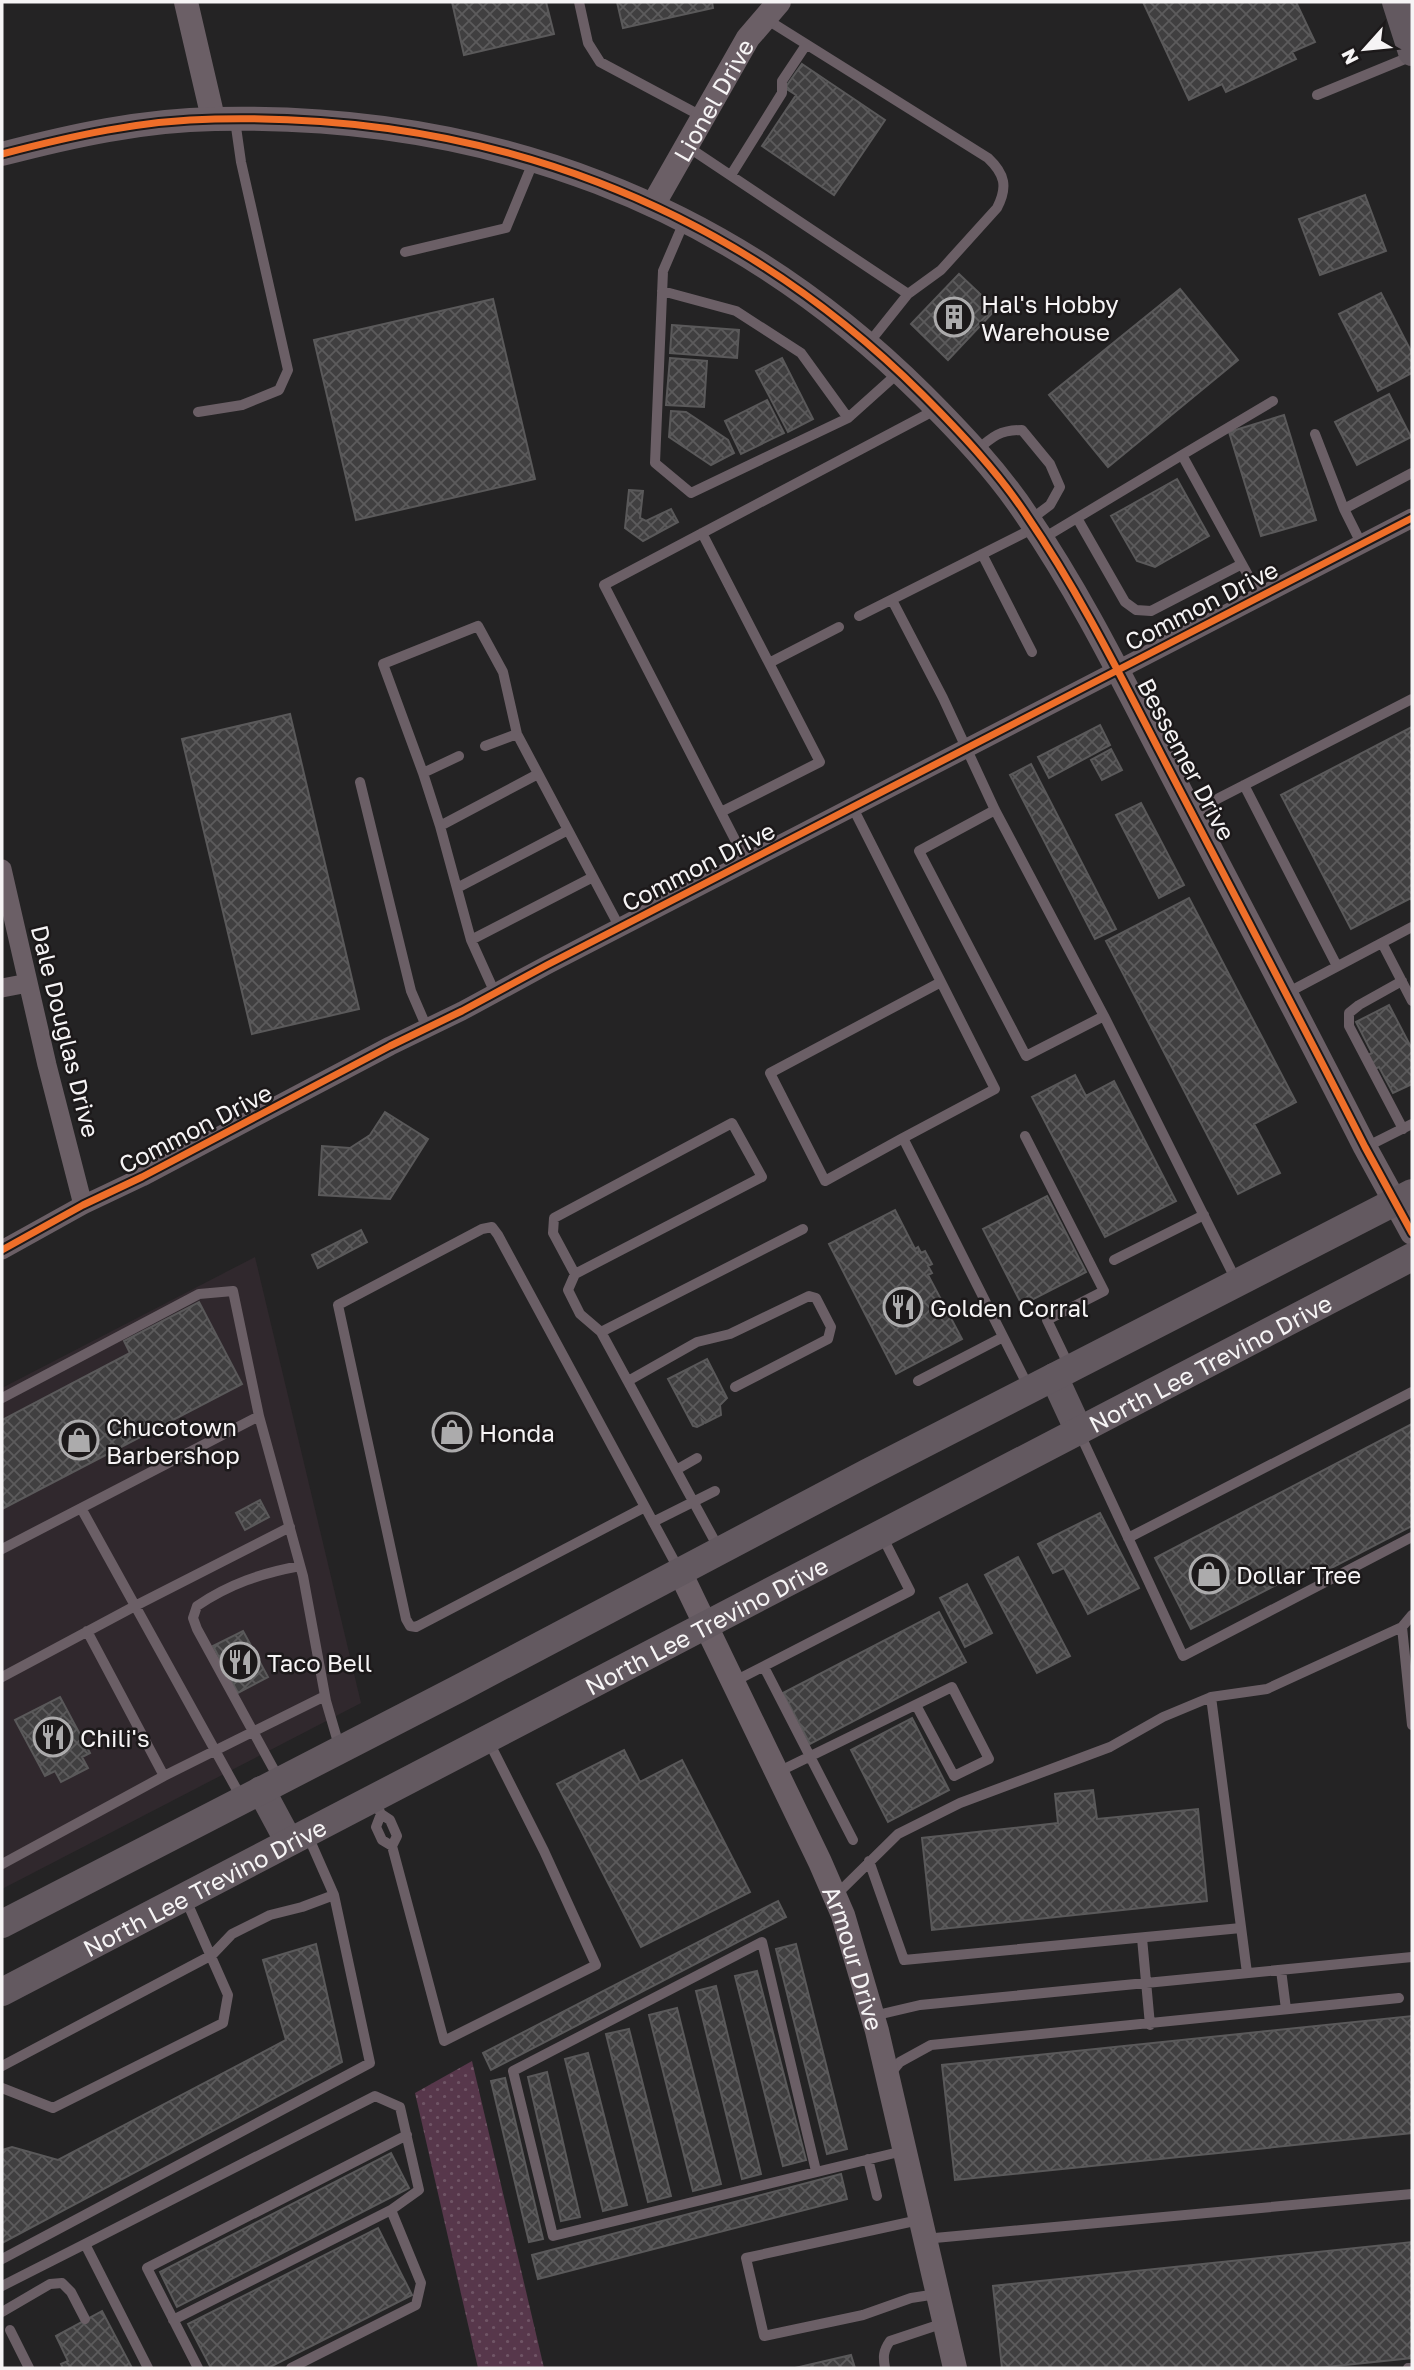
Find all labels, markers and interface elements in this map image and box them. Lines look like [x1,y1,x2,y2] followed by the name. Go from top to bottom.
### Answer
[1330,14,1400,84] north arrow
[666,33,759,166] street label: Lionel Drive
[1336,45,1363,69] text: N
[981,289,1119,346] place label: Hal's Hobby Warehouse
[933,296,975,338] building icon: Hal's Hobby Warehouse
[1120,554,1282,656] street label: Common Drive
[1132,673,1242,845] street label: Bessemer Drive
[617,815,779,917] street label: Common Drive
[26,922,106,1140] street label: Dale Douglas Drive
[114,1077,276,1179] street label: Common Drive
[882,1286,924,1328] restaurant icon: Golden Corral
[1083,1287,1336,1438] street label: North Lee Trevino Drive
[930,1293,1089,1322] place label: Golden Corral
[431,1411,473,1453] shop icon: Honda
[106,1412,240,1469] place label: Chucotown Barbershop
[479,1418,555,1447] place label: Honda
[58,1419,100,1461] shop icon: Chucotown Barbershop
[580,1550,833,1700] street label: North Lee Trevino Drive
[1188,1553,1230,1595] shop icon: Dollar Tree
[1236,1560,1361,1589] place label: Dollar Tree
[219,1641,261,1683] restaurant icon: Taco Bell
[267,1648,372,1677] place label: Taco Bell
[32,1716,74,1758] restaurant icon: Chili's
[80,1723,150,1752] place label: Chili's
[78,1811,331,1962] street label: North Lee Trevino Drive
[817,1881,891,2034] street label: Armour Drive

